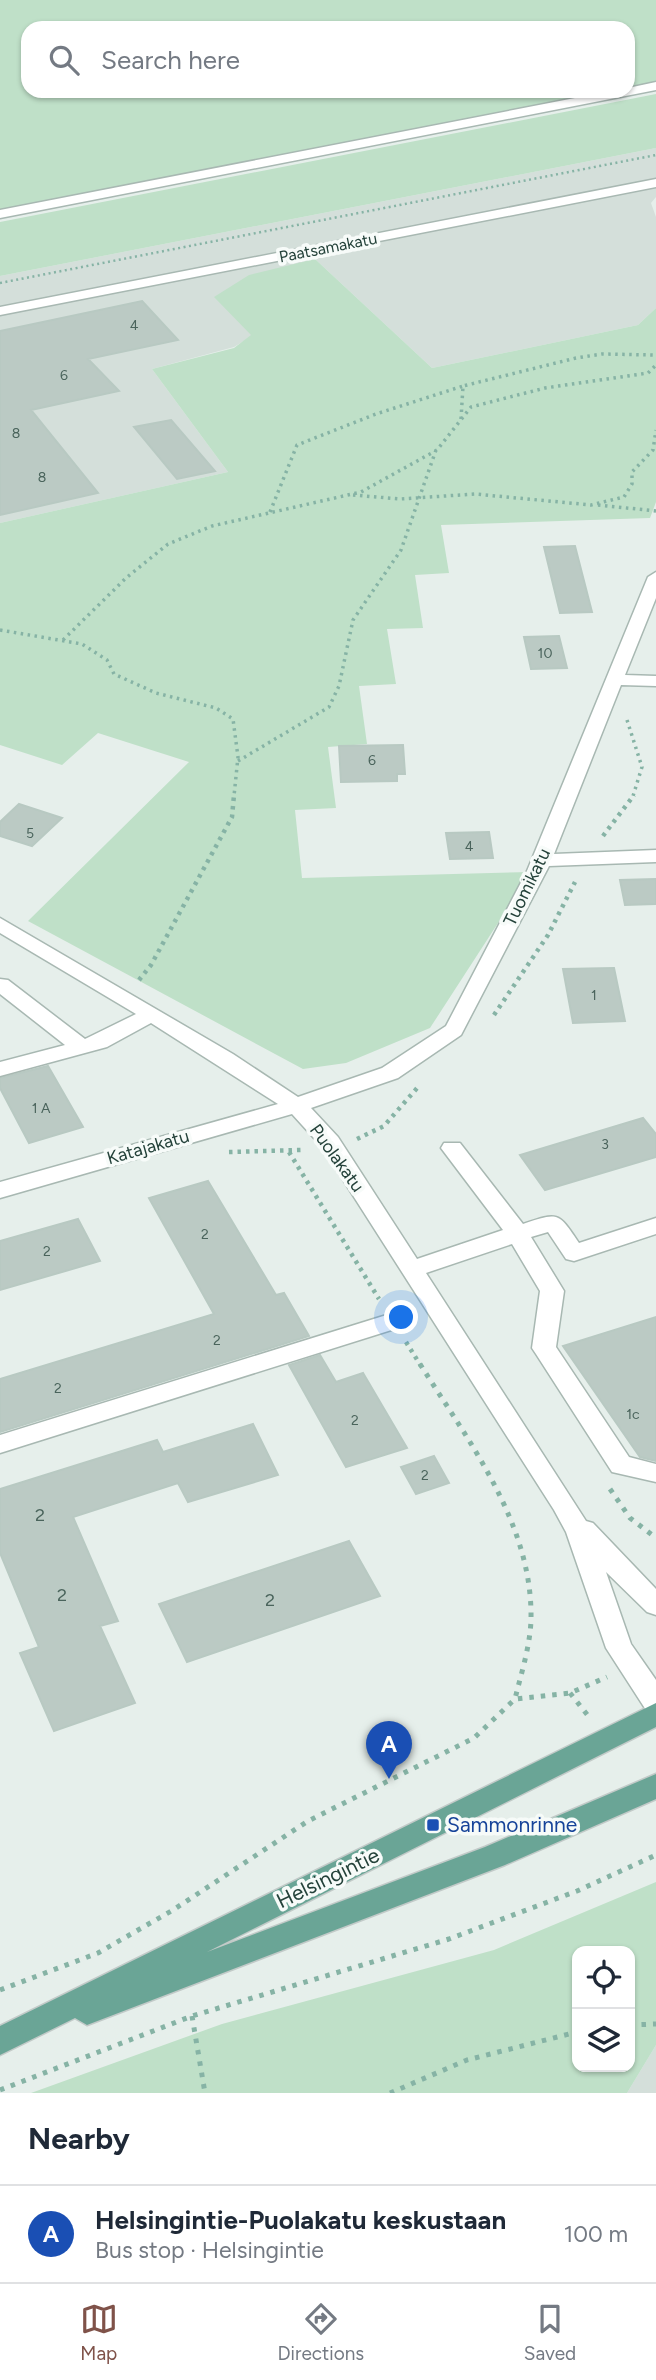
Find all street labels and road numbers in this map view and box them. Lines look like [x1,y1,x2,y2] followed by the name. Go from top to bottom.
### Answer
[277,229,379,266] street label: Paatsamakatu
[499,845,555,929] street label: Tuomikatu
[305,1120,369,1196] street label: Puolakatu
[104,1125,192,1169] street label: Katajakatu
[272,1842,383,1913] street label: Helsingintie

